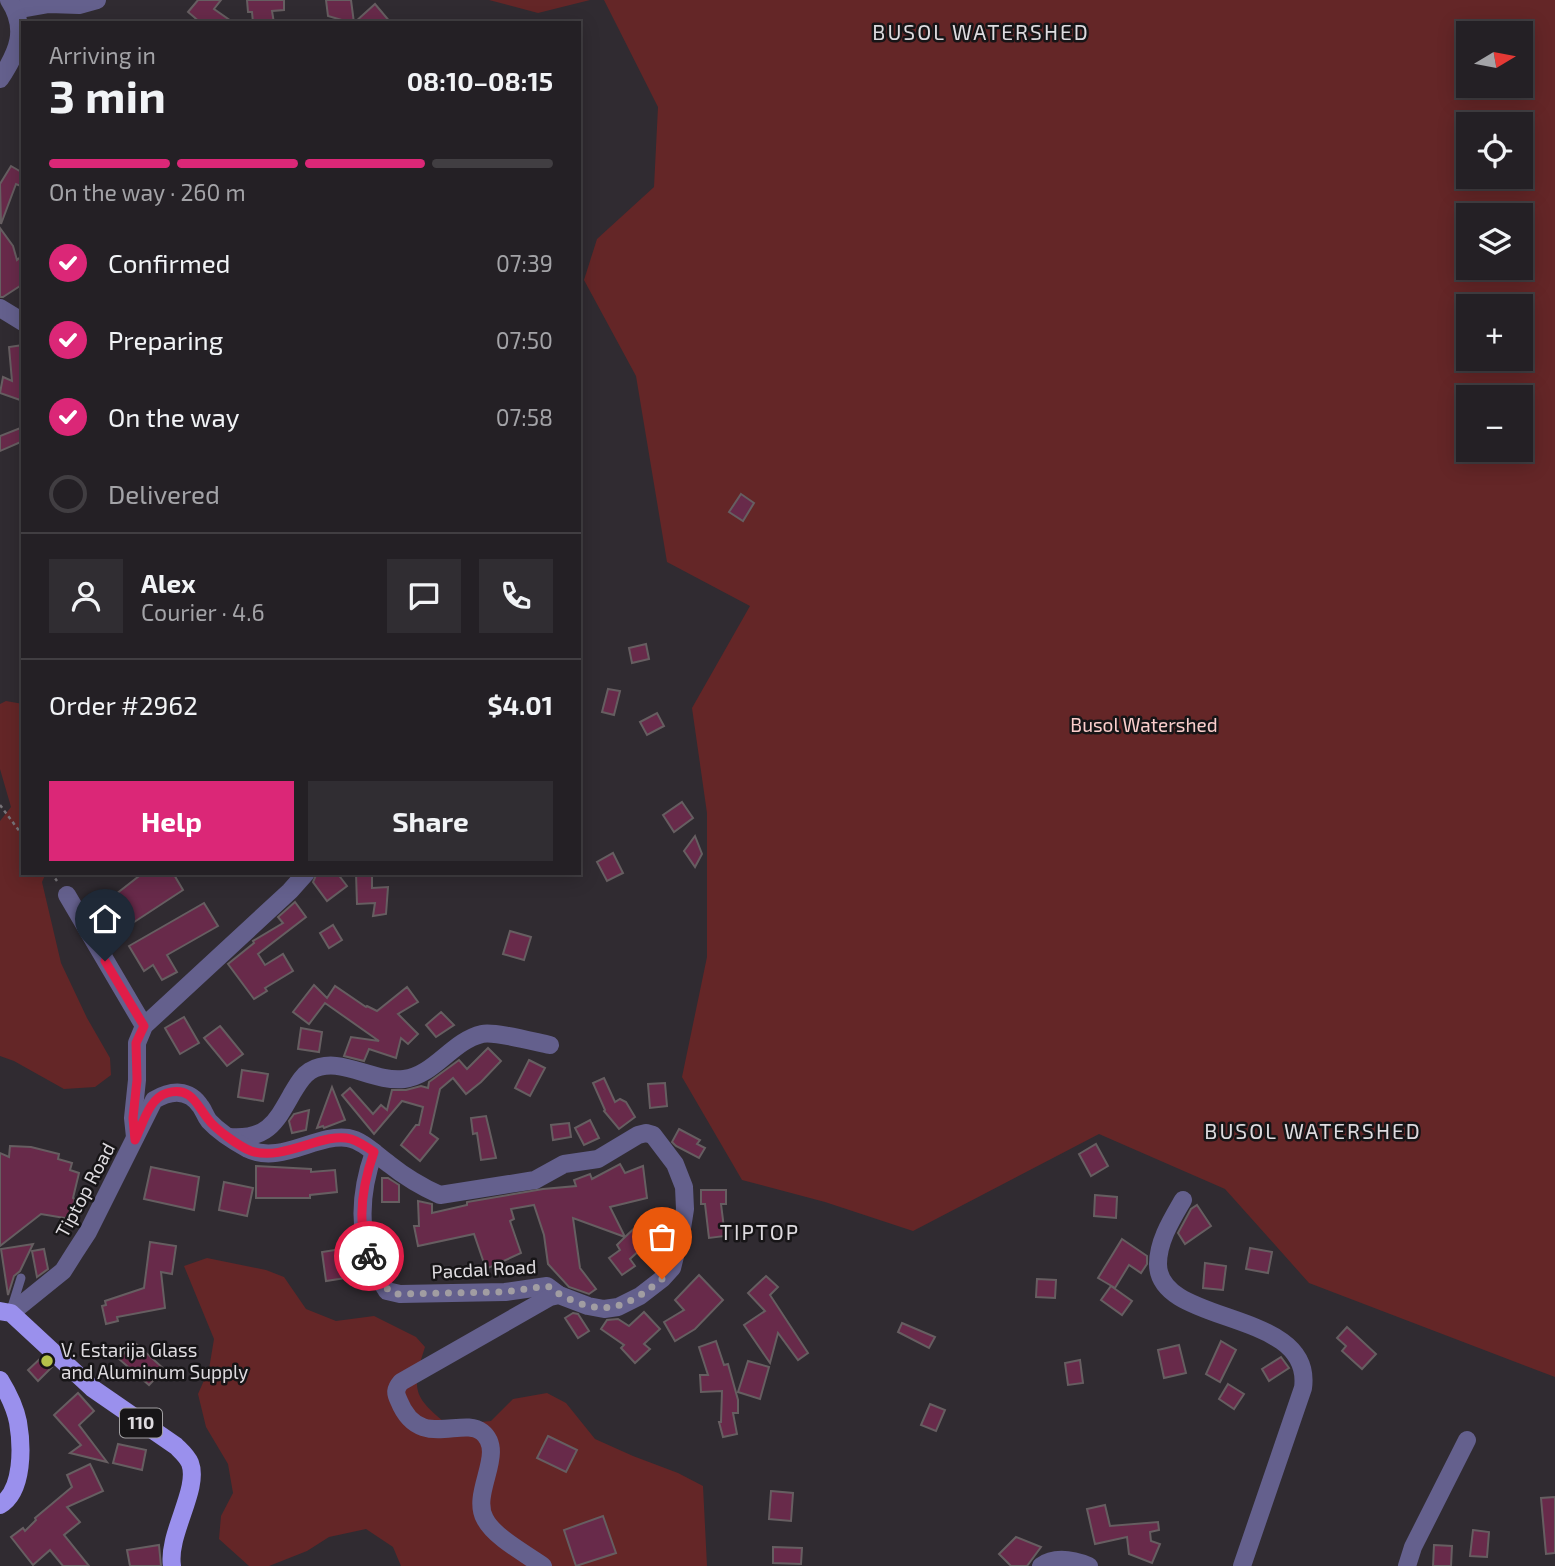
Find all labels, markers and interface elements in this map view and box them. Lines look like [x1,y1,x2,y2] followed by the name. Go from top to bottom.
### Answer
[872,19,1090,44] district label: BUSOL WATERSHED
[1456,21,1533,98] north arrow
[1456,21,1533,462] map controls
[49,41,156,69] text: Arriving in
[407,65,553,96] text: 08:10–08:15
[49,67,166,122] text: 3 min
[1456,112,1533,189] button: locate
[49,178,246,206] text: On the way · 260 m
[1456,203,1533,280] button: layers
[49,244,87,282] icon: check
[108,247,231,278] text: Confirmed
[496,249,553,277] text: 07:39
[1456,294,1533,371] button: +
[49,321,87,359] icon: check
[108,324,223,355] text: Preparing
[496,326,553,354] text: 07:50
[1456,385,1533,462] button: −
[49,398,87,436] icon: check
[108,401,239,432] text: On the way
[496,403,553,431] text: 07:58
[108,478,220,509] text: Delivered
[49,559,123,633] button: person
[387,559,461,633] button: chat
[479,559,553,633] button: phone
[141,567,196,598] text: Alex
[141,598,265,626] text: Courier · 4.6
[49,689,198,720] text: Order #2962
[487,689,553,720] text: $4.01
[1070,713,1218,736] park label: Busol Watershed
[49,781,294,861] button: Help
[308,781,553,861] button: Share
[75,889,135,961] pin
[86,900,124,938] icon: home
[1204,1118,1422,1143] district label: BUSOL WATERSHED
[50,1139,119,1241] street label: Tiptop Road
[632,1207,692,1279] pin
[643,1218,681,1256] icon: bag
[720,1219,800,1244] district label: TIPTOP
[334,1221,404,1291] courier
[350,1237,388,1275] icon: bike
[431,1254,537,1283] street label: Pacdal Road
[61,1338,248,1383] place label: V. Estarija Glass and Aluminum Supply
[39,1353,55,1369] marker: V. Estarija Glass and Aluminum Supply
[120,1408,162,1438] road number: 110

